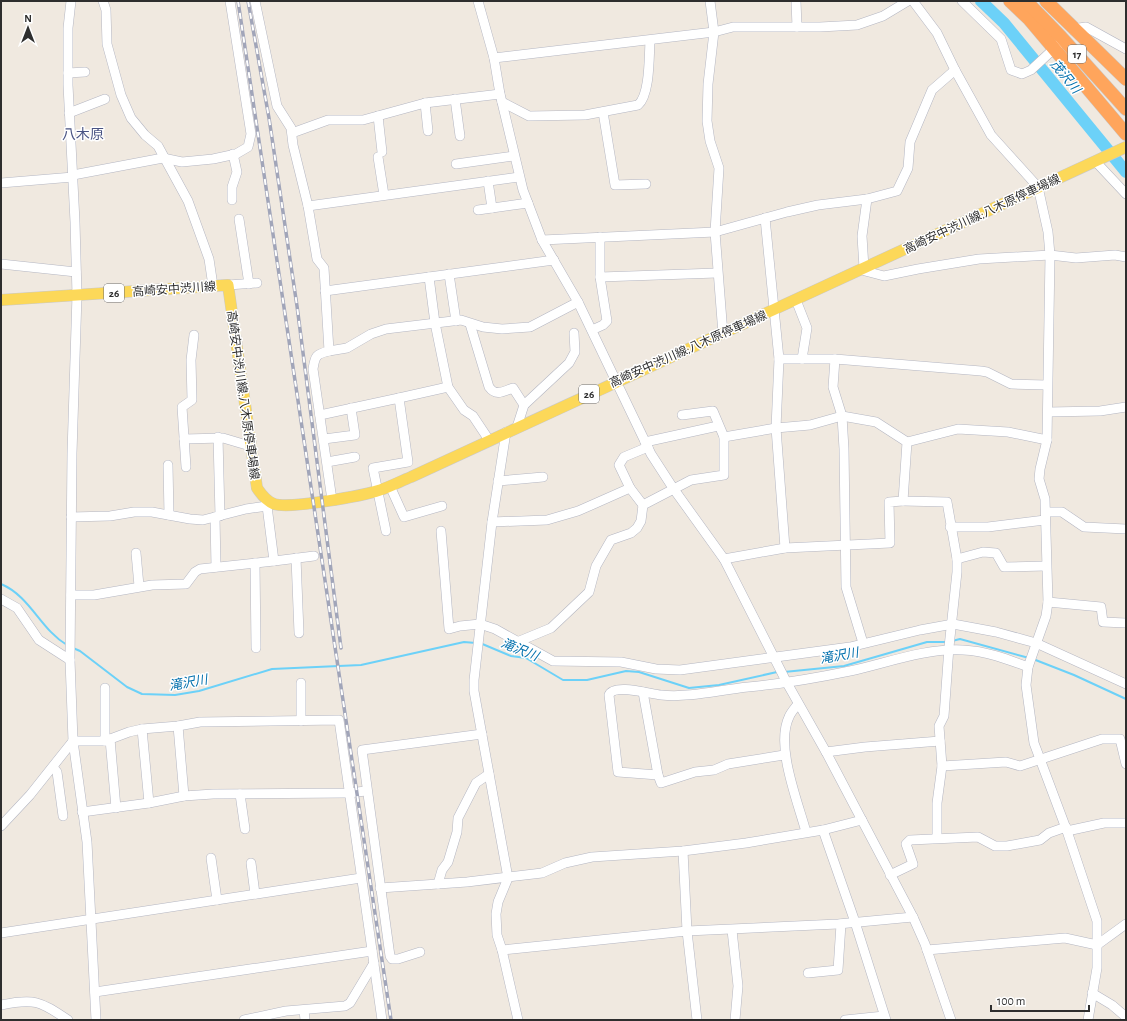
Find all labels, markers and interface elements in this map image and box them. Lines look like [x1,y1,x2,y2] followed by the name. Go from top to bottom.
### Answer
[8,8,48,48] north arrow
[24,13,32,24] text: N
[1068,45,1086,63] road number: 17
[1048,57,1084,98] water label: 茂沢川
[62,127,104,142] district label: 八木原
[902,172,1062,256] street label: 高崎安中渋川線;八木原停車場線
[132,279,216,298] street label: 高崎安中渋川線
[104,284,124,302] road number: 26
[607,308,768,389] street label: 高崎安中渋川線;八木原停車場線
[225,309,262,480] street label: 高崎安中渋川線;八木原停車場線
[579,385,599,403] road number: 26
[499,636,542,664] water label: 滝沢川
[819,645,862,666] water label: 滝沢川
[168,672,211,693] water label: 滝沢川
[991,987,1089,1013] scale bar
[997,995,1025,1007] text: 100 m

